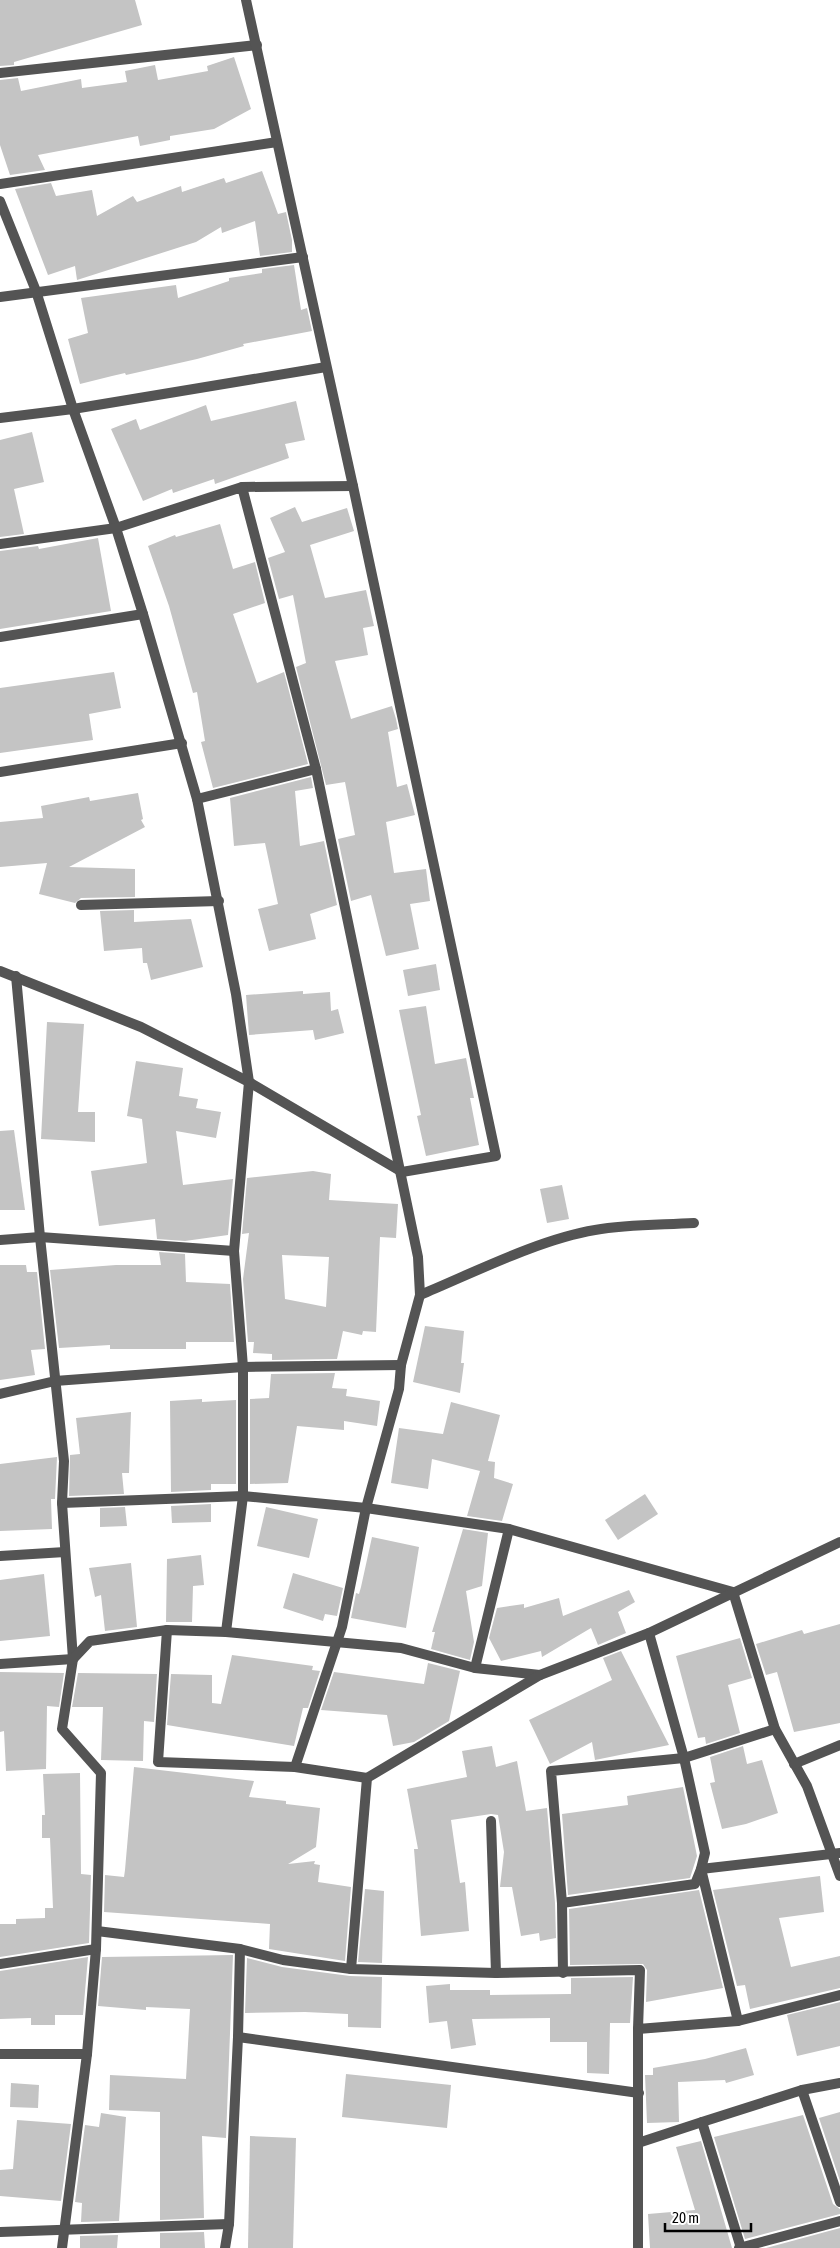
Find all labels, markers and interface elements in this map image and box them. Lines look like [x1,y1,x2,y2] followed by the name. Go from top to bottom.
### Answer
[665,2200,751,2232] scale bar
[672,2209,699,2226] text: 20 m

